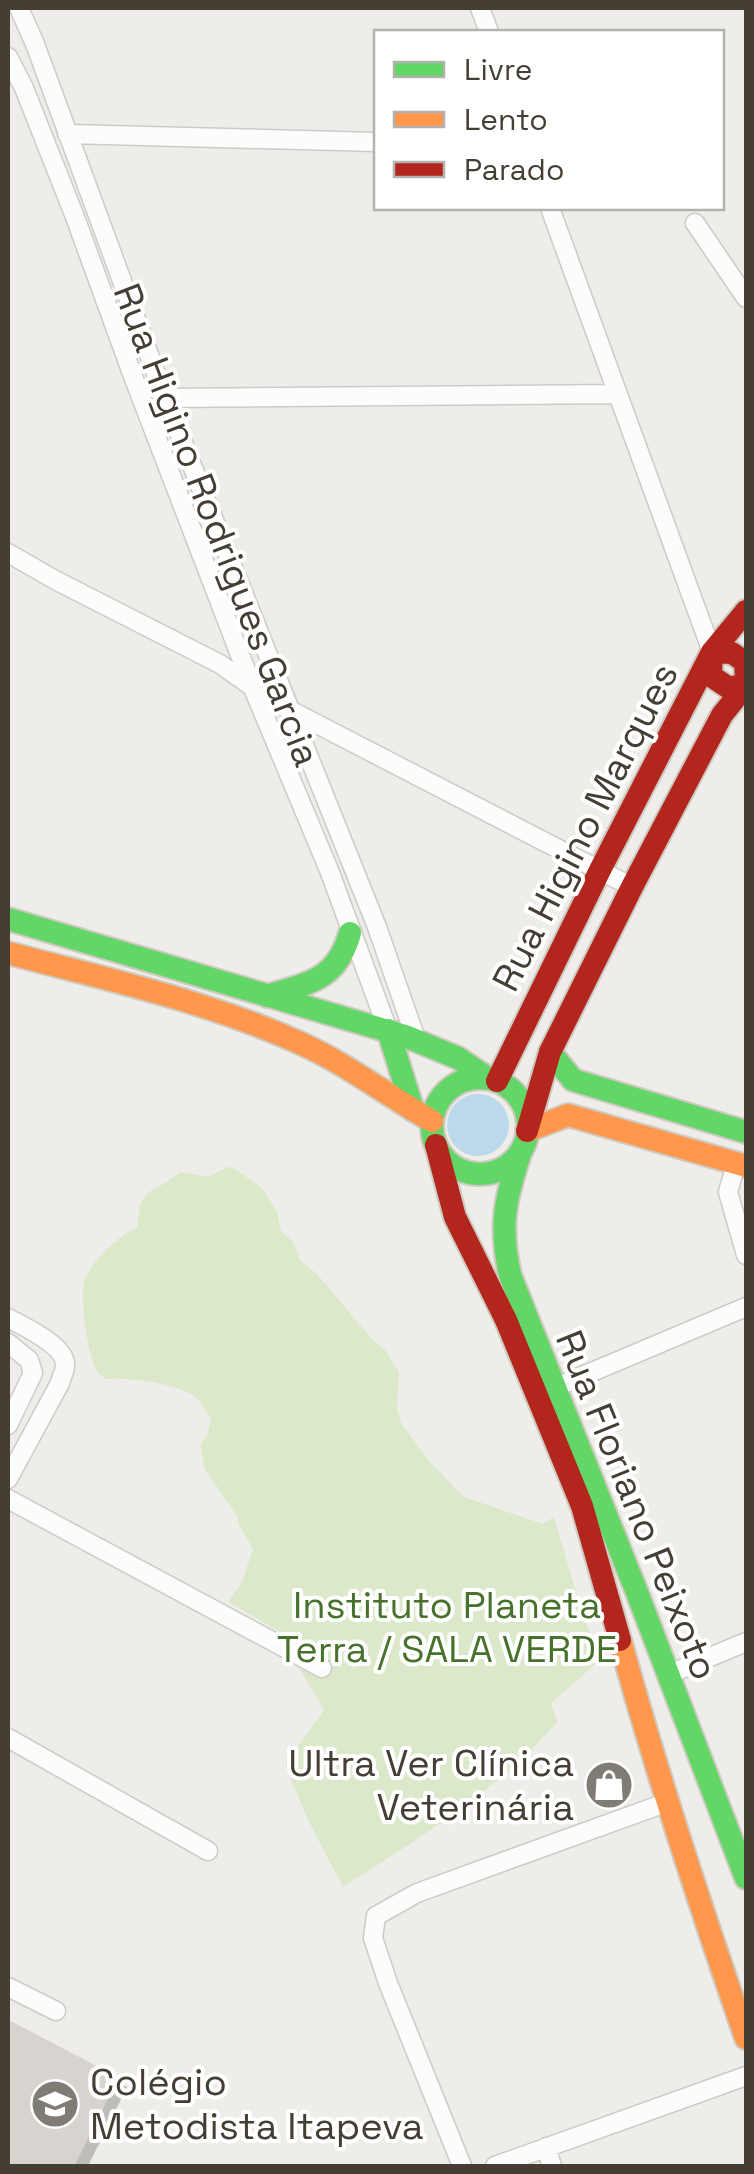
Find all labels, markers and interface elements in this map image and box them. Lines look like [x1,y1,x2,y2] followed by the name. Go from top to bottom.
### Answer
[374,30,724,210] legend
[464,50,532,89] text: Livre
[464,100,548,139] text: Lento
[464,150,564,189] text: Parado
[103,277,331,773] street label: Rua Higino Rodrigues Garcia
[481,655,689,999] street label: Rua Higino Marques
[545,1323,729,1687] street label: Rua Floriano Peixoto
[277,1581,617,1673] park label: Instituto Planeta Terra / SALA VERDE
[288,1739,574,1831] place label: Ultra Ver Clínica Veterinária
[583,1759,635,1811] shop icon: Ultra Ver Clínica Veterinária
[90,2058,424,2150] place label: Colégio Metodista Itapeva
[29,2078,81,2130] school or university icon: Colégio Metodista Itapeva

